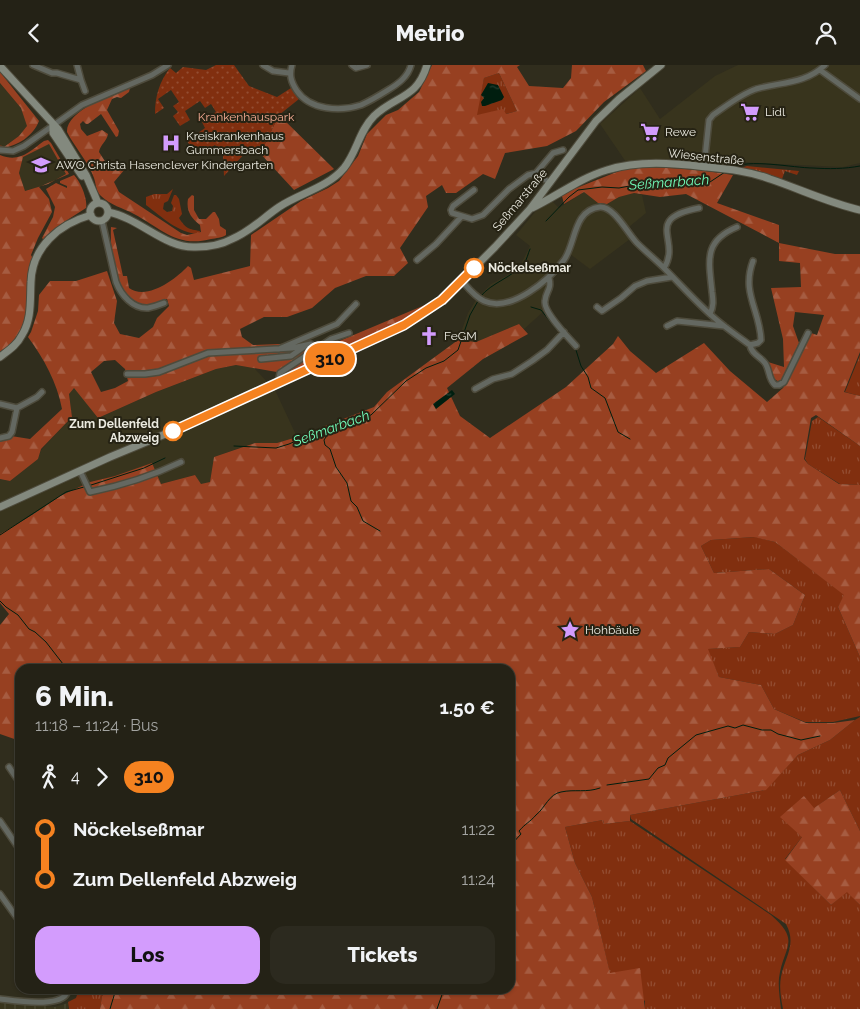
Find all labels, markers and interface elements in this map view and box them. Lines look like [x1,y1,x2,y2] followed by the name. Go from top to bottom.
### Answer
[20,19,48,47] icon: back
[812,19,840,47] icon: person
[396,20,464,46] text: Metrio
[739,101,761,123] supermarket icon: Lidl
[765,105,786,119] place label: Lidl
[198,110,295,124] park label: Krankenhauspark
[639,121,661,143] supermarket icon: Rewe
[665,125,696,139] place label: Rewe
[186,129,284,157] place label: Kreiskrankenhaus Gummersbach
[160,132,182,154] hospital icon: Kreiskrankenhaus Gummersbach
[667,146,745,168] street label: Wiesenstraße
[30,154,52,176] school or university icon: AWO Christa Hasenclever Kindergarten
[56,158,273,172] place label: AWO Christa Hasenclever Kindergarten
[490,166,550,234] street label: Seßmarstraße
[627,171,710,193] water label: Seßmarbach
[464,258,484,278] marker: Nöckelseßmar
[488,261,571,275] place label: Nöckelseßmar
[418,325,440,347] church icon: FeGM
[444,329,477,343] place label: FeGM
[301,343,359,375] line badge: 310
[315,348,345,369] text: 310
[290,407,372,450] water label: Seßmarbach
[69,417,159,445] place label: Zum Dellenfeld Abzweig
[163,421,183,441] marker: Zum Dellenfeld Abzweig
[559,619,581,641] place icon: Hohbäule
[585,623,639,637] place label: Hohbäule
[35,680,114,713] text: 6 Min.
[439,696,495,718] text: 1.50 €
[35,716,158,735] text: 11:18 – 11:24 · Bus
[35,763,63,791] icon: walk
[88,763,116,791] icon: forward
[134,766,164,787] text: 310
[71,767,80,786] text: 4
[73,818,204,840] text: Nöckelseßmar
[462,820,495,839] text: 11:22
[73,868,297,890] text: Zum Dellenfeld Abzweig
[461,870,495,889] text: 11:24
[35,926,260,984] button: Los
[270,926,495,984] button: Tickets

